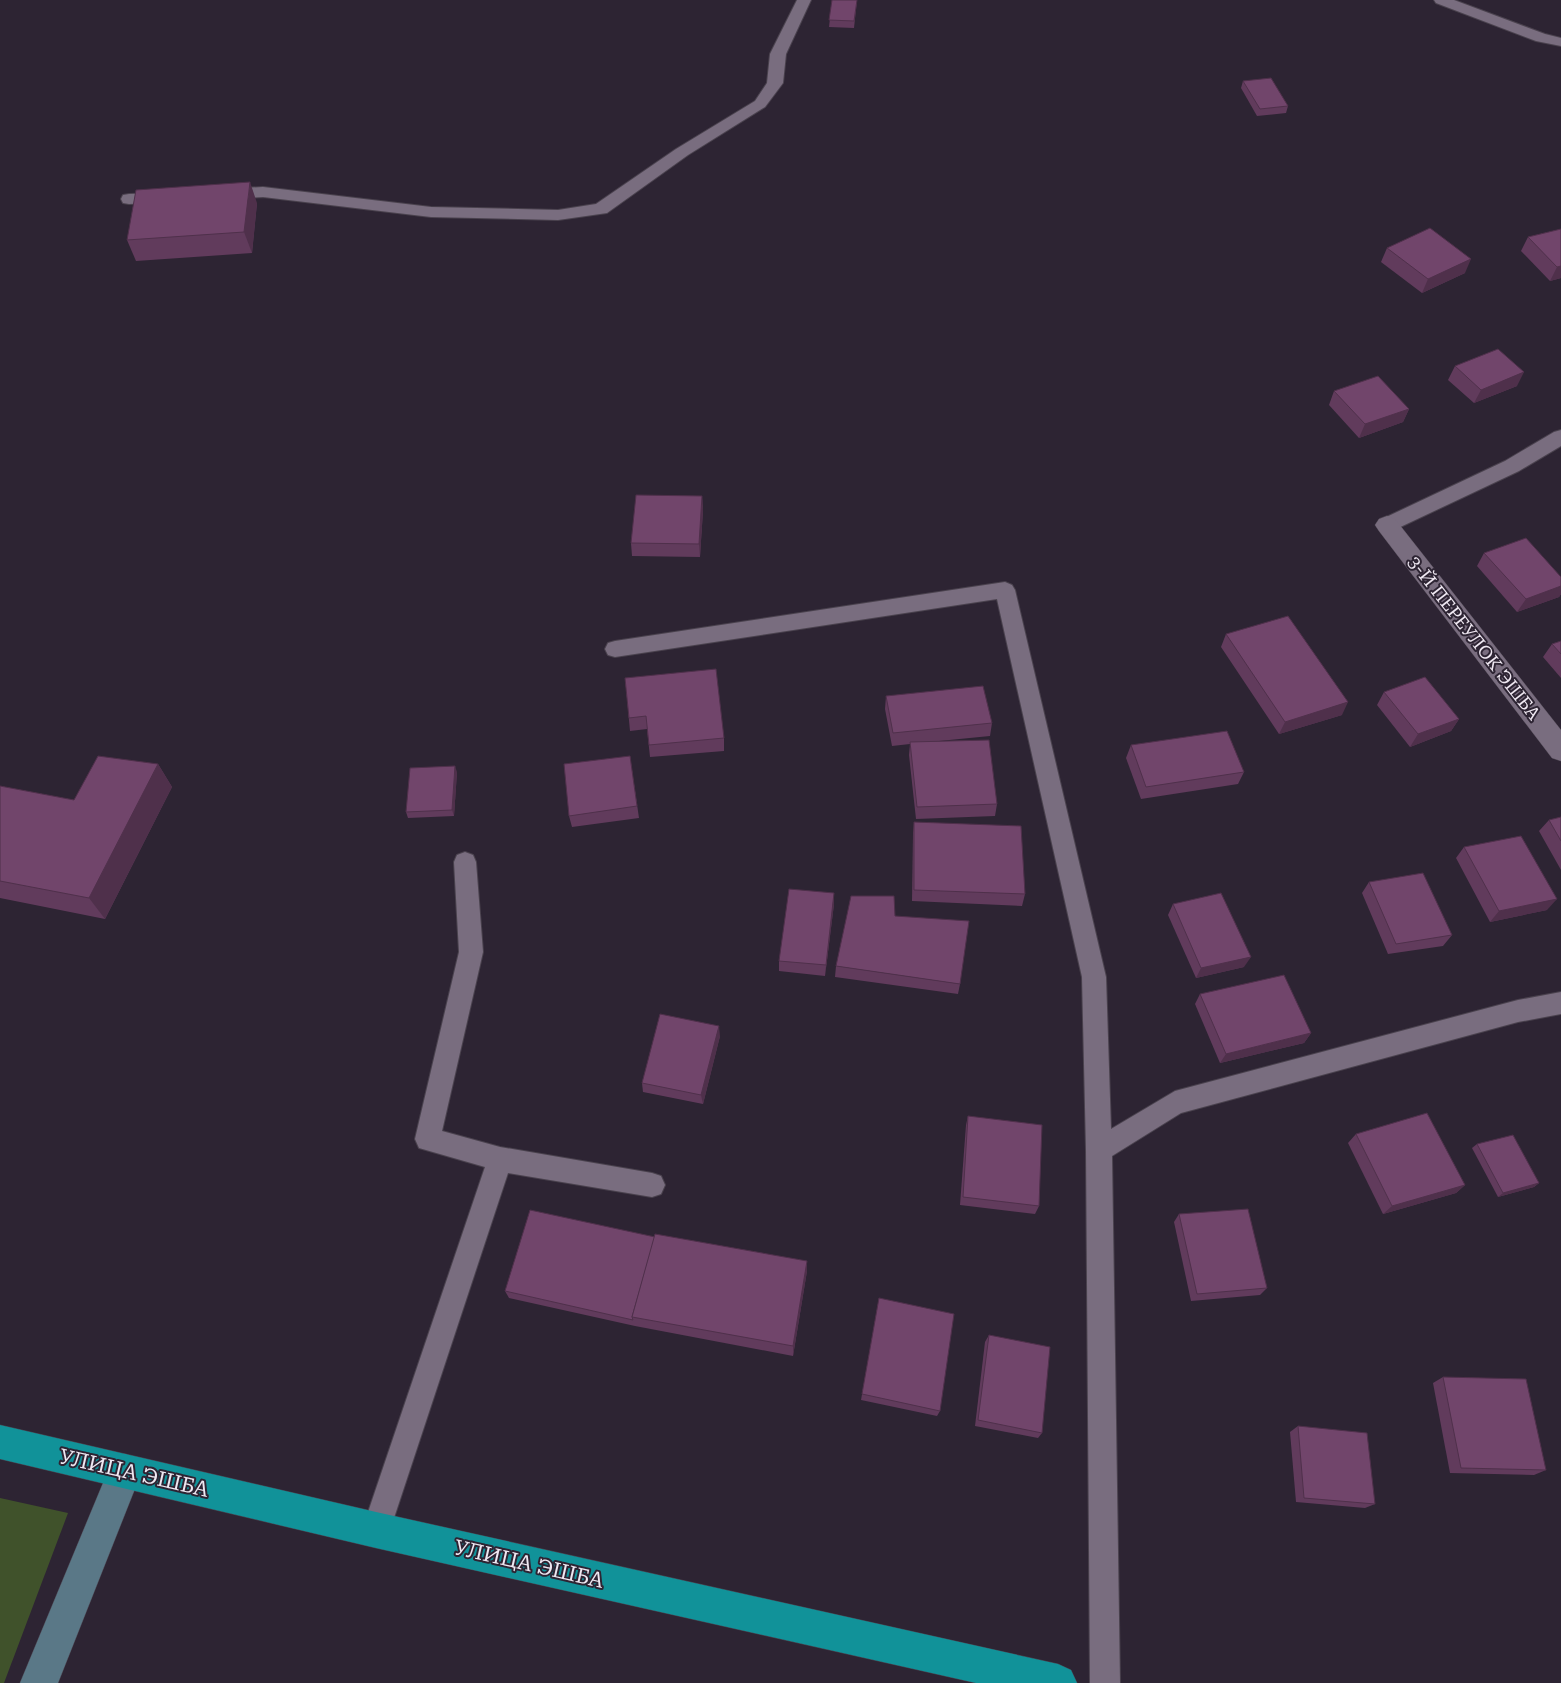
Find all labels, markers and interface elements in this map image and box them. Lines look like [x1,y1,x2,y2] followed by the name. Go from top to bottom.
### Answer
[1404,551,1545,724] street label: 3-Й ПЕРЕУЛОК ЭШБА
[57,1444,211,1502] street label: УЛИЦА ЭШБА
[452,1535,606,1593] street label: УЛИЦА ЭШБА

